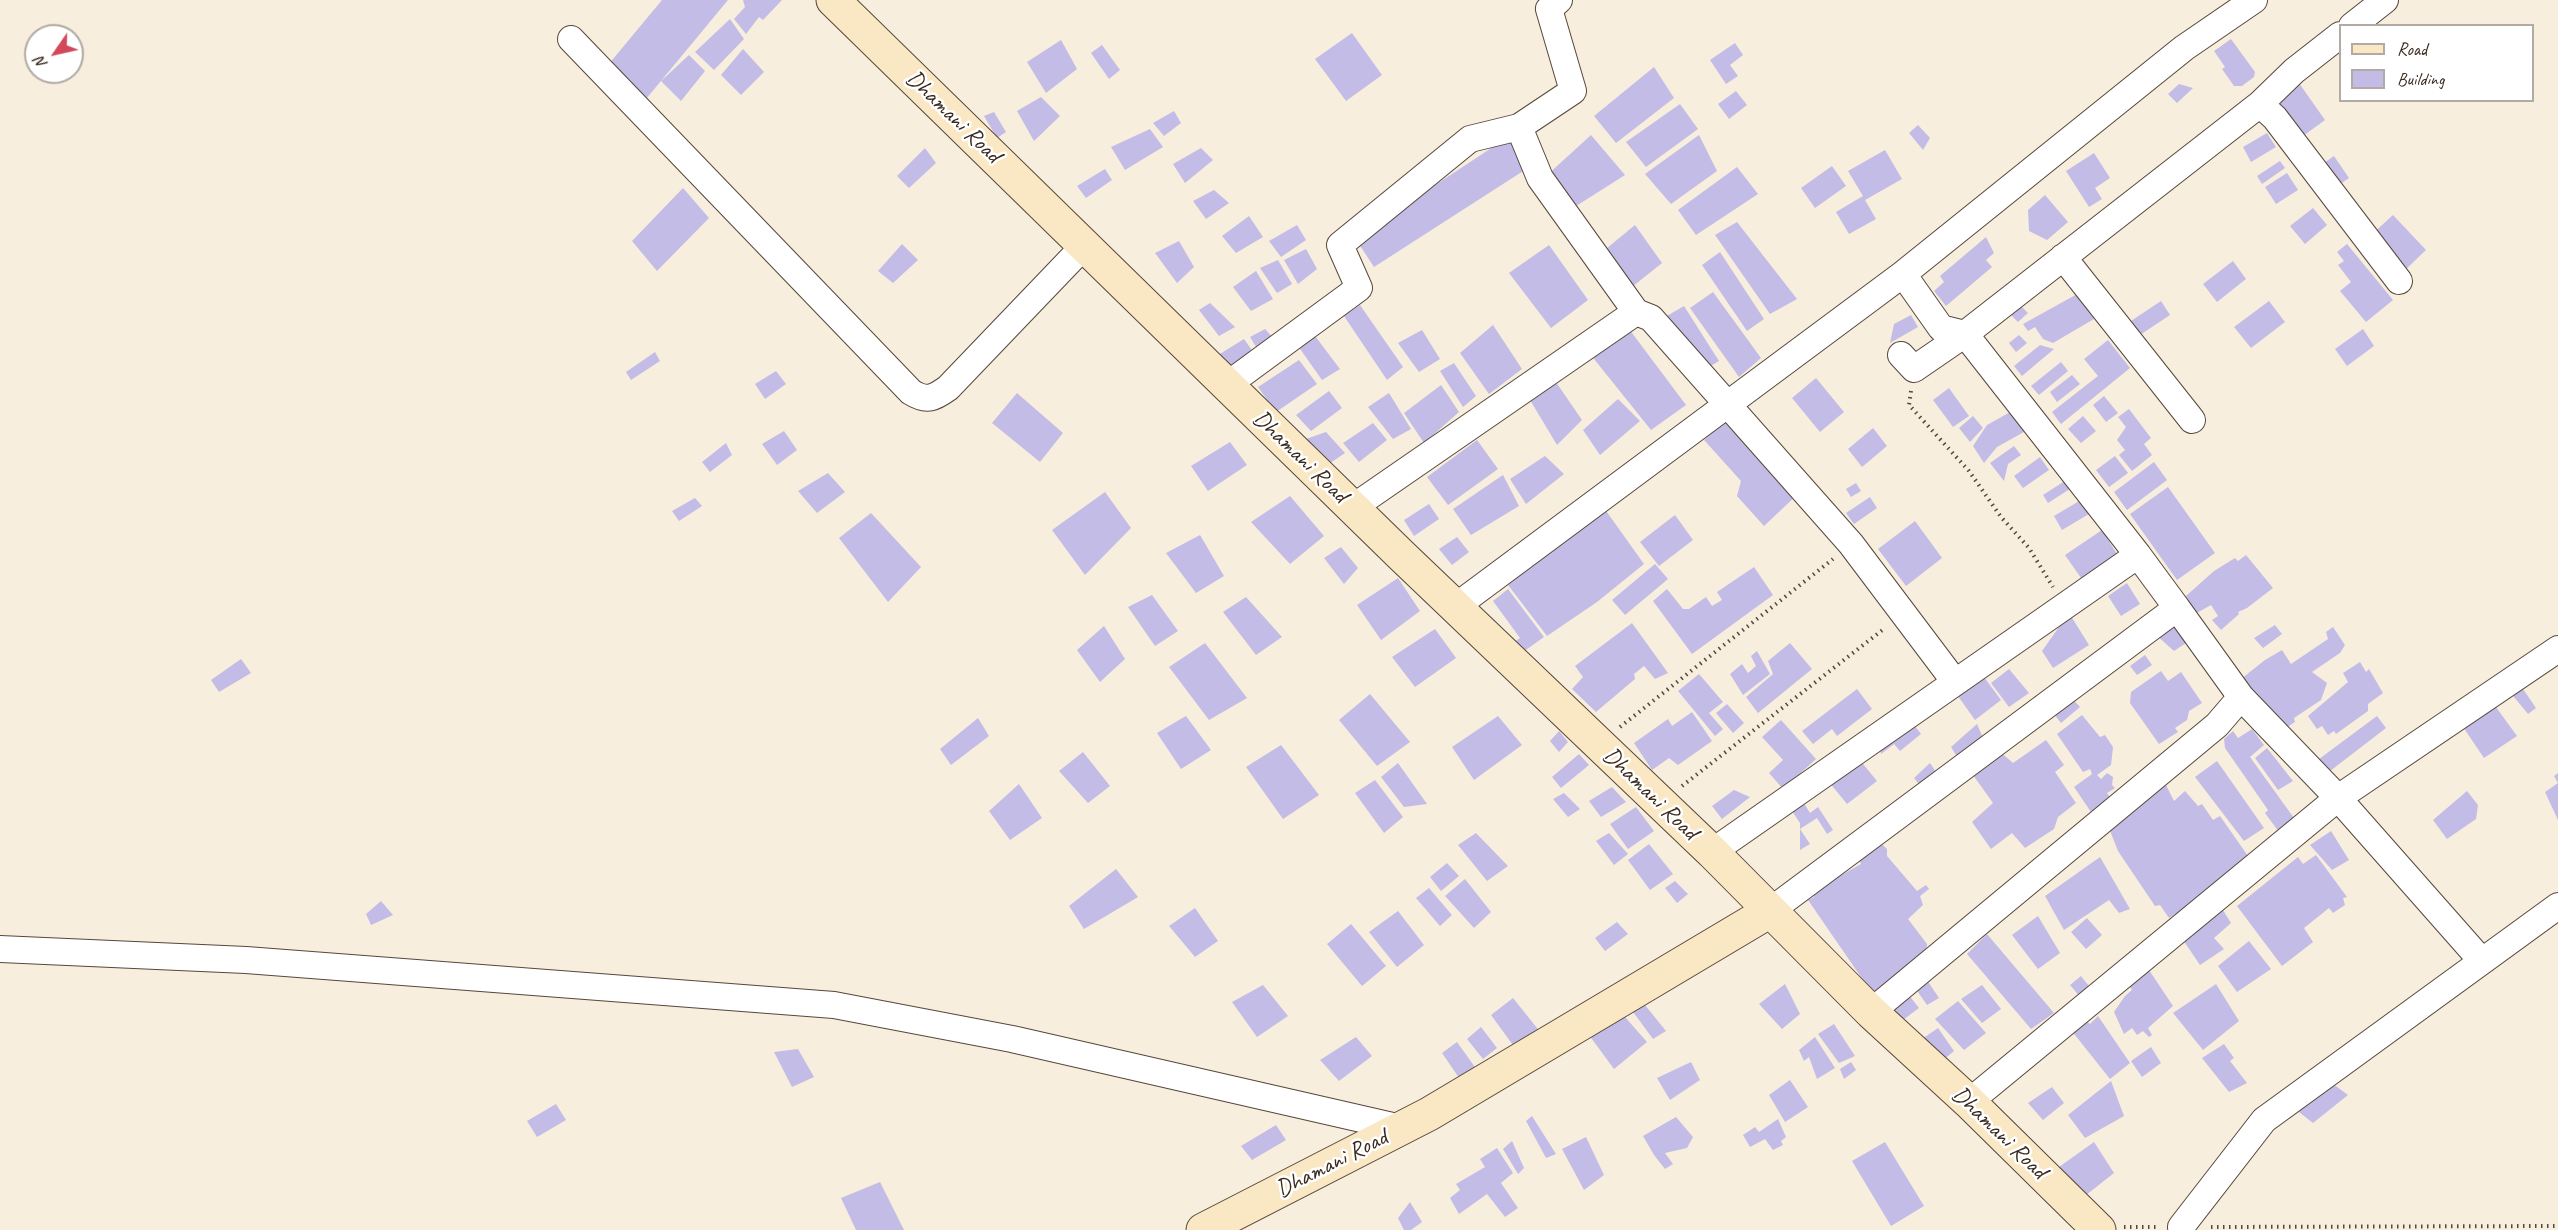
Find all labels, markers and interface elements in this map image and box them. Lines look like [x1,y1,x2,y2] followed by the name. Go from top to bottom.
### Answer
[24,24,84,84] north arrow
[2339,24,2534,102] legend
[2397,38,2427,60] text: Road
[30,53,52,73] text: N
[899,65,1007,169] street label: Dhamani Road
[2397,68,2444,90] text: Building
[1246,405,1354,509] street label: Dhamani Road
[1596,742,1704,846] street label: Dhamani Road
[1945,1081,2053,1185] street label: Dhamani Road
[1271,1124,1393,1204] street label: Dhamani Road

